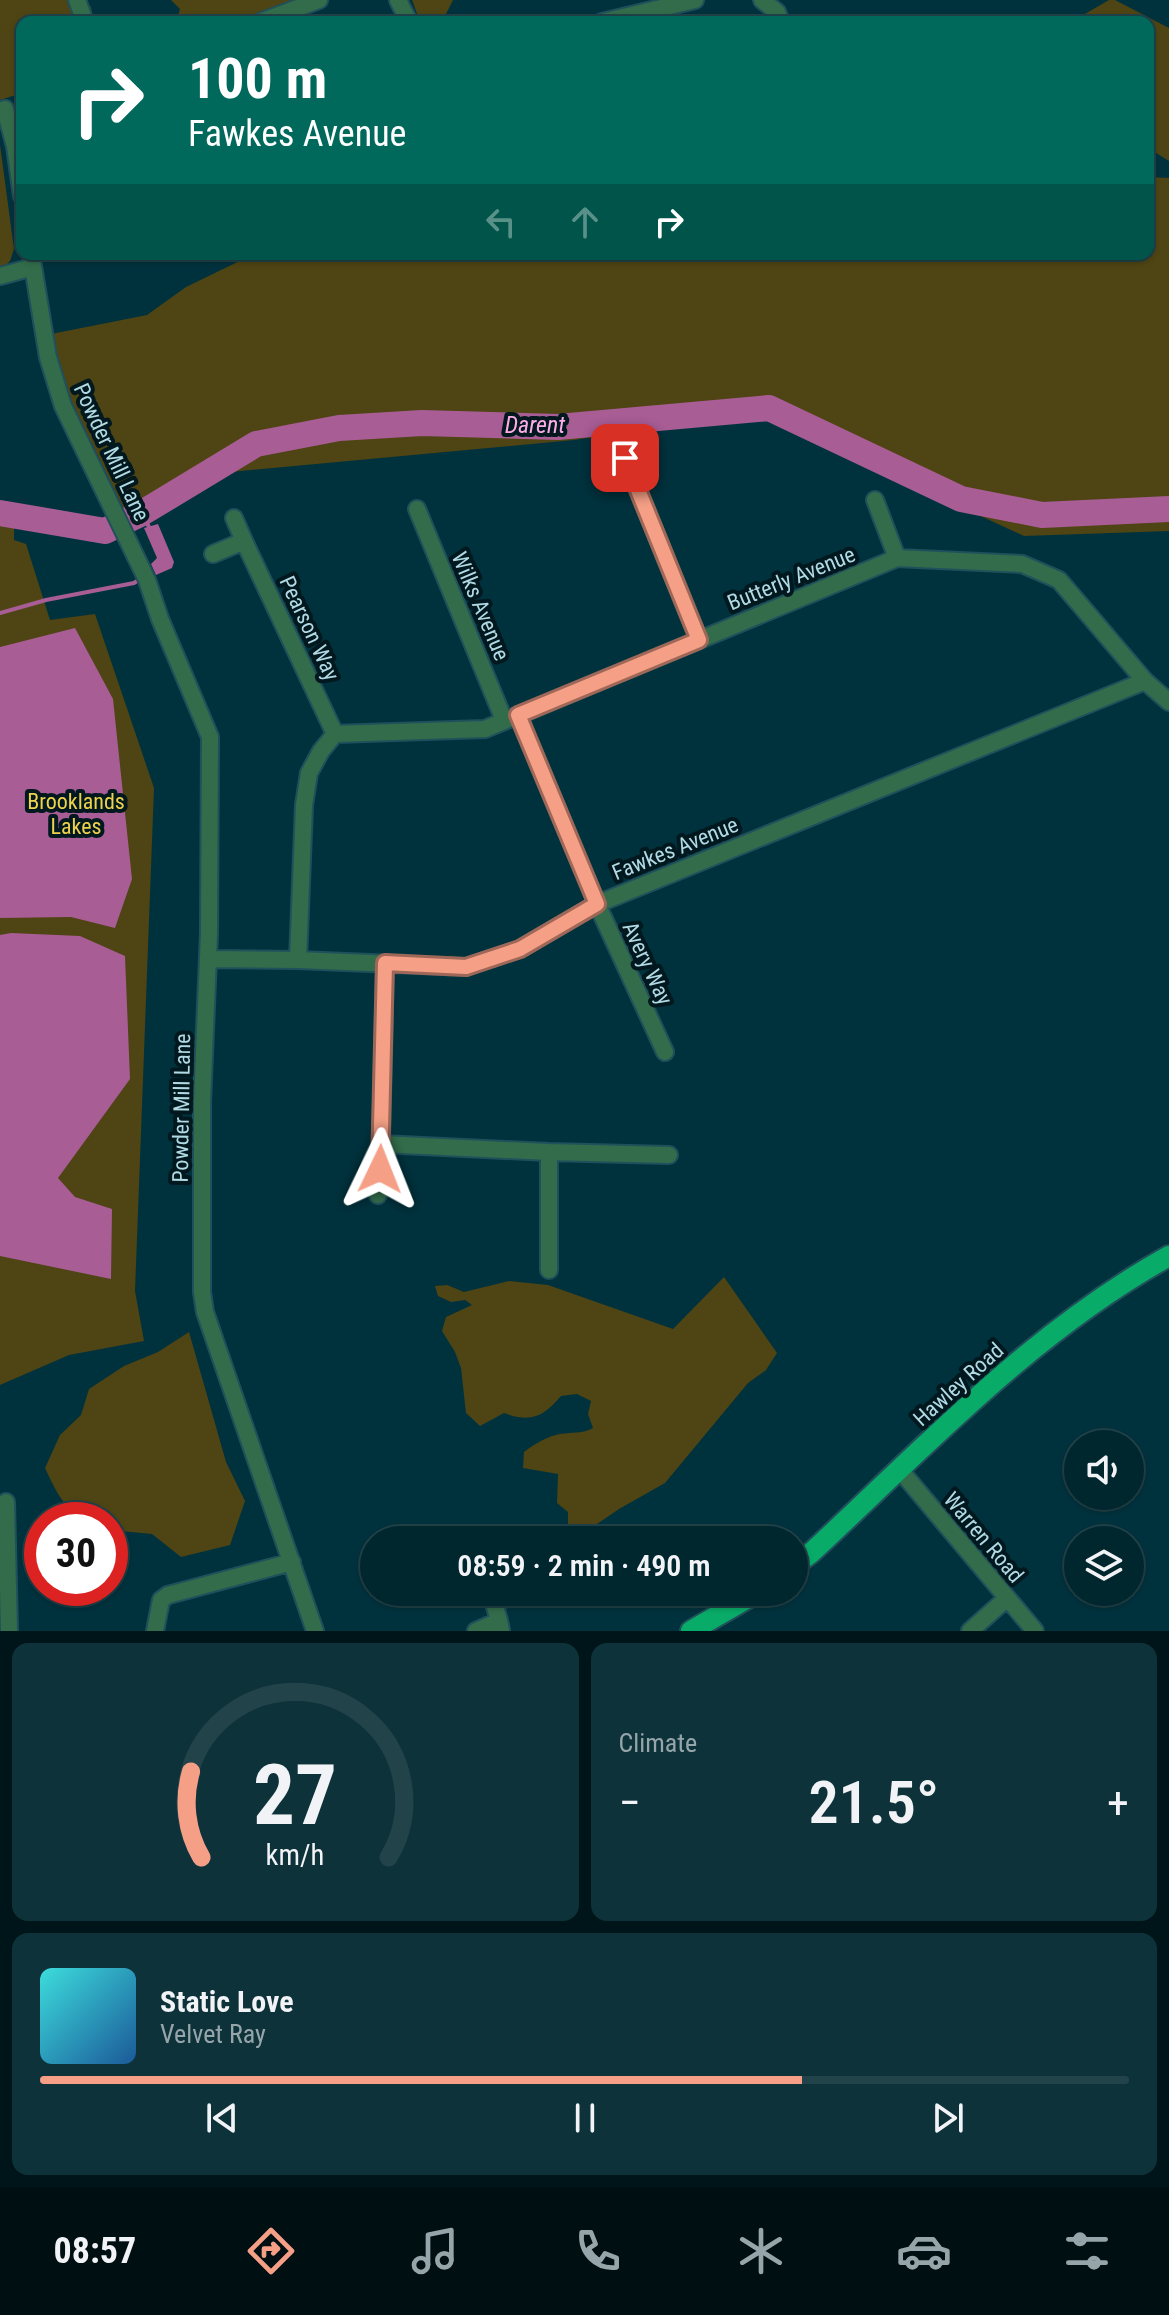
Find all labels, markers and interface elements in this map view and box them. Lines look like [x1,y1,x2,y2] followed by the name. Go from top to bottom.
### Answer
[188,46,327,112] text: 100 m
[56,48,160,152] icon: right
[188,113,406,155] text: Fawkes Avenue
[479,200,523,244] icon: left
[563,200,607,244] icon: ahead
[647,200,691,244] icon: right
[69,379,154,525] street label: Powder Mill Lane
[505,411,565,439] water label: Darent
[591,424,659,492] pin
[603,436,647,480] icon: arrive
[724,542,859,615] street label: Butterly Avenue
[447,548,515,664] street label: Wilks Avenue
[274,572,345,684] street label: Pearson Way
[27,789,125,839] park label: Brooklands Lakes
[609,812,742,885] street label: Fawkes Avenue
[617,918,678,1009] street label: Avery Way
[168,1033,195,1183] street label: Powder Mill Lane
[338,1127,422,1211] position arrow
[908,1338,1008,1431] street label: Hawley Road
[1064,1430,1144,1606] map controls
[1064,1430,1144,1510] button: sound
[939,1487,1029,1588] street label: Warren Road
[24,1502,128,1606] speed limit sign: 30
[1064,1526,1144,1606] button: layers
[457,1548,711,1583] text: 08:59 · 2 min · 490 m
[619,1728,697,1758] text: Climate
[253,1747,337,1844] text: 27
[808,1767,939,1838] text: 21.5°
[619,1777,641,1829] text: −
[1107,1777,1129,1829] text: +
[266,1838,325,1872] text: km/h
[160,1984,294,2019] text: Static Love
[160,2019,266,2049] text: Velvet Ray
[200,2096,244,2140] icon: previous
[563,2096,607,2140] icon: pause
[926,2096,970,2140] icon: next
[243,2223,299,2279] icon: directions
[407,2223,463,2279] icon: music
[570,2223,626,2279] icon: phone
[733,2223,789,2279] icon: climate
[896,2223,952,2279] icon: car
[1059,2223,1115,2279] icon: filters
[54,2230,136,2272] text: 08:57

